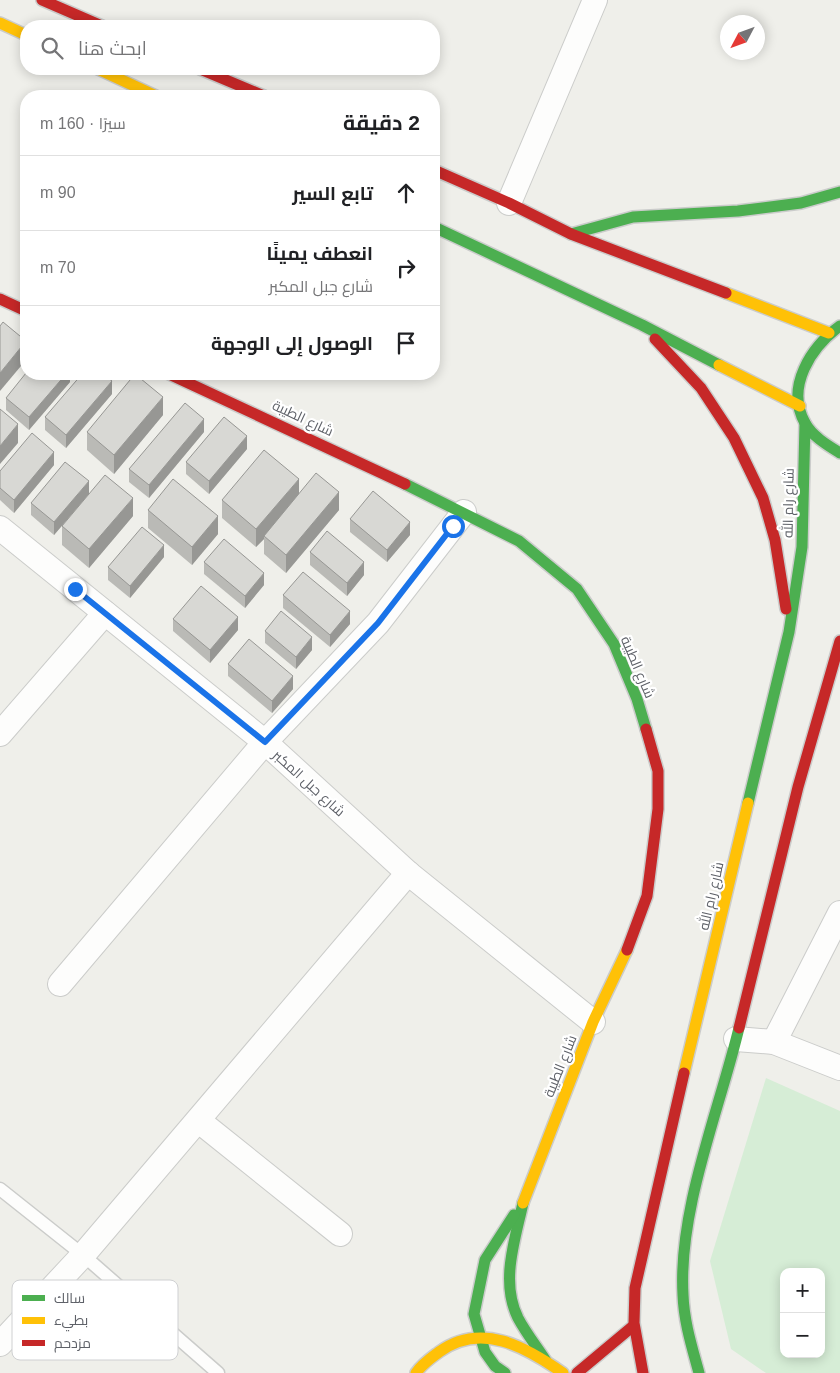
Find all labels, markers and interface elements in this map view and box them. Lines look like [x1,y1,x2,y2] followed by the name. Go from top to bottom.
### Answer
[720,15,765,60] north arrow
[20,20,440,75] search box
[38,34,66,62] icon: search
[78,38,147,59] text: ابحث هنا
[343,111,420,134] text: 2 دقيقة
[40,115,126,132] text: سيرًا · 160 m
[392,179,420,207] icon: ahead
[292,183,373,204] text: تابع السير
[40,184,76,201] text: 90 m
[266,243,373,264] text: انعطف يمينًا
[392,254,420,282] icon: right
[40,259,76,276] text: 70 m
[269,278,373,295] text: شارع جبل المكبر
[392,329,420,357] icon: arrive
[211,333,373,354] text: الوصول إلى الوجهة
[270,397,336,440] street label: شارع الطيبة
[778,468,799,538] street label: شارع رام الله
[442,515,465,538] route start
[64,578,87,601] route end
[617,634,658,701] street label: شارع الطيبة
[268,746,348,820] street label: شارع جبل المكبر
[694,860,729,932] street label: شارع رام الله
[540,1033,581,1100] street label: شارع الطيبة
[780,1268,825,1358] map controls
[780,1268,825,1313] button: +
[12,1280,178,1360] legend
[54,1290,85,1306] text: سالك
[54,1312,88,1332] text: بطيء
[780,1313,825,1358] button: −
[54,1335,91,1353] text: مزدحم

